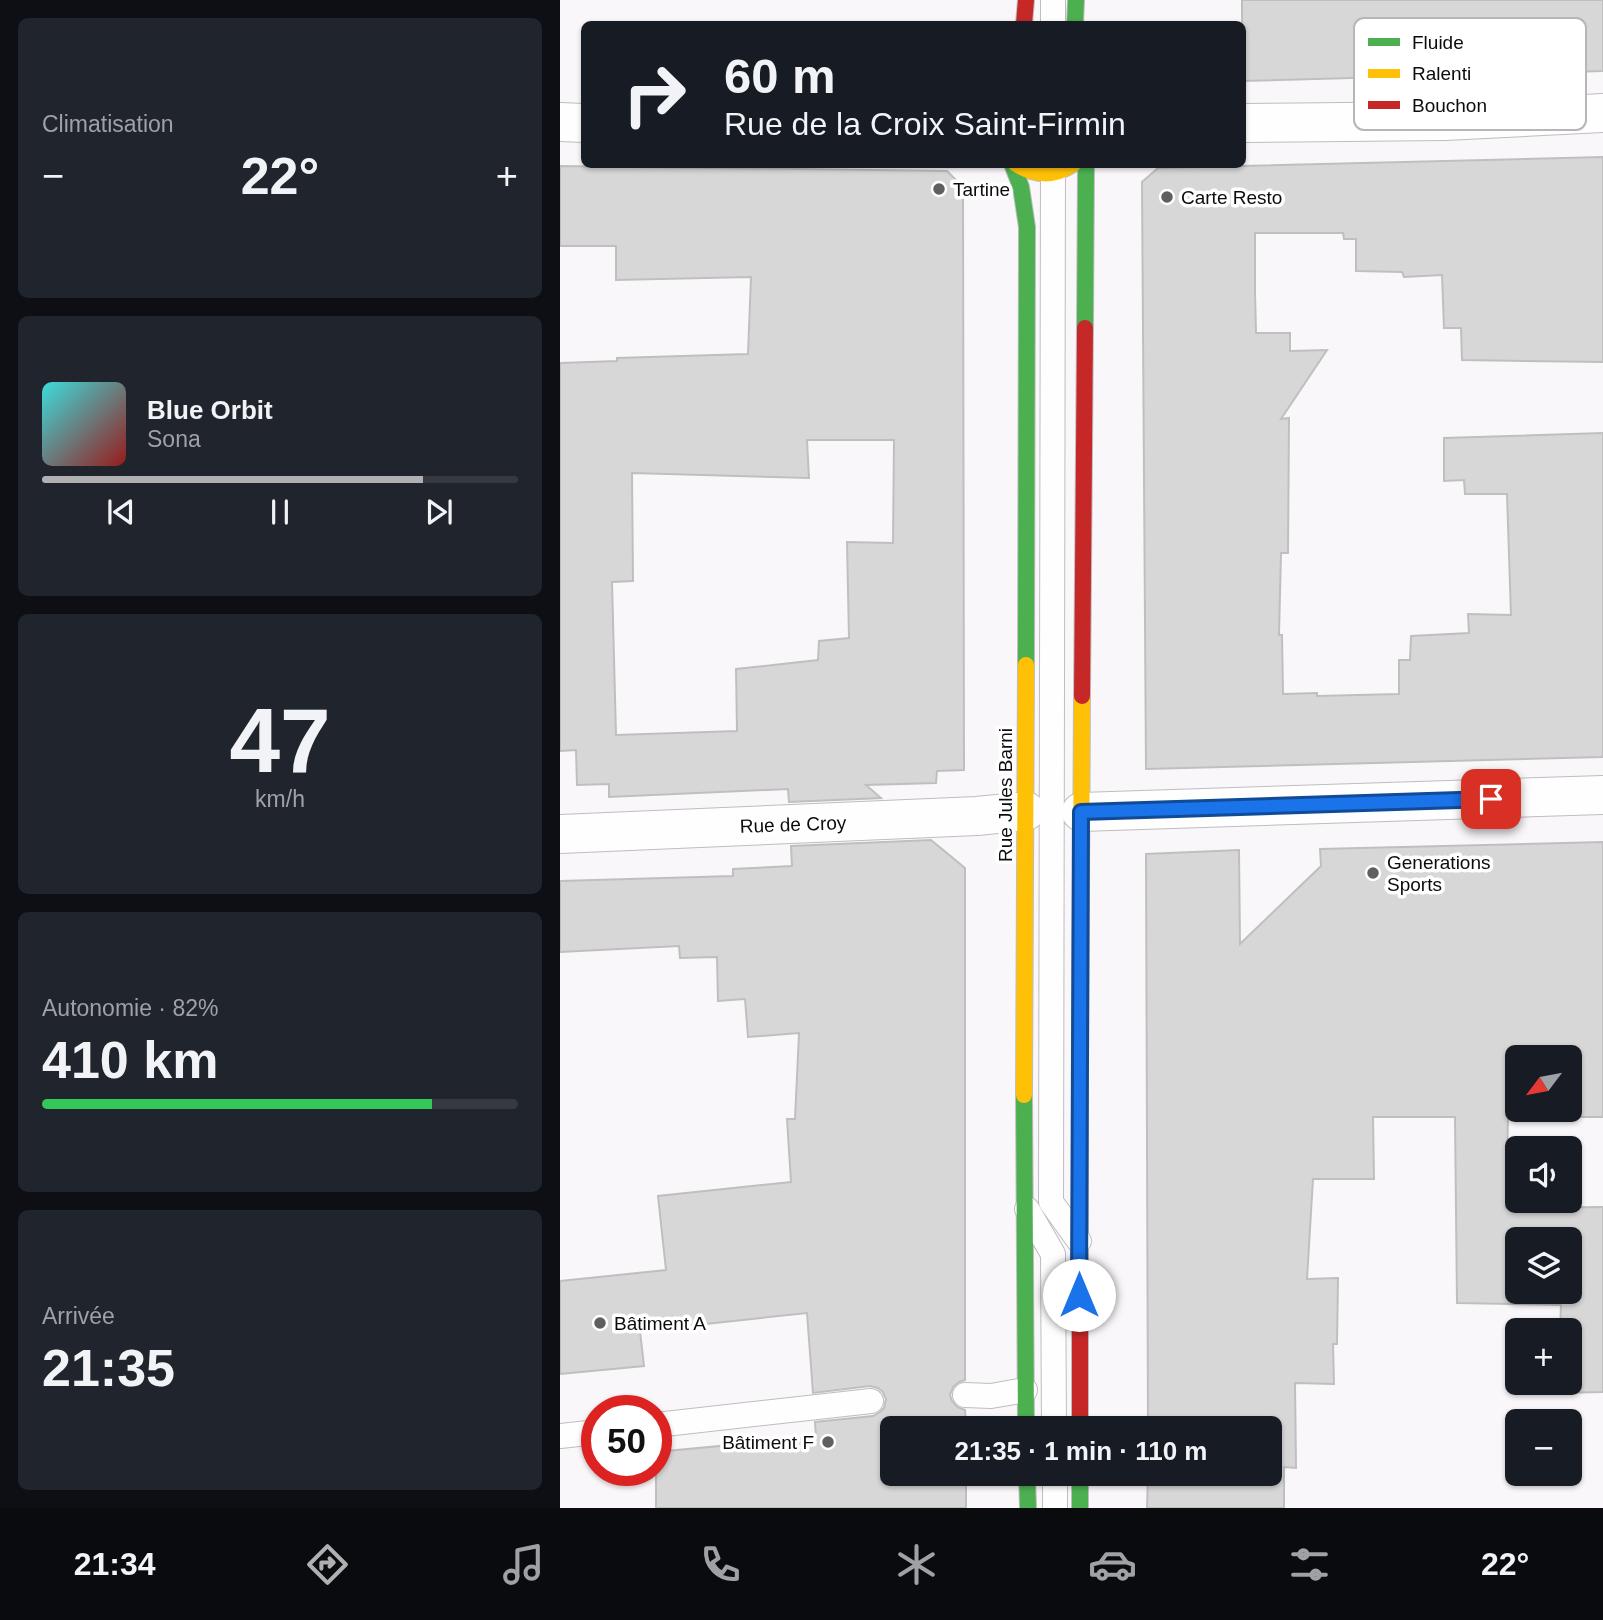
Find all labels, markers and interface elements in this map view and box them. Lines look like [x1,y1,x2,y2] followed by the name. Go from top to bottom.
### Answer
[1354,18,1586,130] legend
[1412,32,1464,53] text: Fluide
[609,49,700,140] icon: right
[724,49,836,103] text: 60 m
[1412,63,1471,84] text: Ralenti
[1412,95,1487,116] text: Bouchon
[724,106,1126,142] text: Rue de la Croix Saint-Firmin
[42,111,174,137] text: Climatisation
[241,147,319,205] text: 22°
[42,155,64,197] text: −
[496,155,518,197] text: +
[953,179,1010,200] place label: Tartine
[931,181,947,197] marker: Tartine
[1181,187,1282,208] place label: Carte Resto
[1159,189,1175,205] marker: Carte Resto
[147,395,273,425] text: Blue Orbit
[147,426,201,452] text: Sona
[102,493,140,531] icon: previous
[261,493,299,531] icon: pause
[420,493,458,531] icon: next
[229,690,331,791] text: 47
[995,728,1016,862] street label: Rue Jules Barni
[1461,769,1521,829] pin
[1472,780,1510,818] icon: arrive
[255,786,305,812] text: km/h
[739,812,847,837] street label: Rue de Croy
[1387,852,1491,895] place label: Generations Sports
[1365,865,1381,881] marker: Generations Sports
[42,995,218,1021] text: Autonomie · 82%
[42,1031,218,1089] text: 410 km
[1505,1045,1582,1122] north arrow
[1505,1045,1582,1486] map controls
[1505,1136,1582,1213] button: sound
[1505,1227,1582,1304] button: layers
[1042,1258,1116,1332] position arrow
[42,1303,115,1329] text: Arrivée
[614,1313,706,1334] place label: Bâtiment A
[592,1315,608,1331] marker: Bâtiment A
[1505,1318,1582,1395] button: +
[42,1339,175,1397] text: 21:35
[581,1395,672,1486] speed limit sign: 50
[1505,1409,1582,1486] button: −
[722,1432,814,1453] place label: Bâtiment F
[820,1434,836,1450] marker: Bâtiment F
[955,1436,1207,1466] text: 21:35 · 1 min · 110 m
[303,1540,352,1589] icon: directions
[499,1540,548,1589] icon: music
[696,1540,745,1589] icon: phone
[892,1540,941,1589] icon: climate
[1088,1540,1137,1589] icon: car
[1285,1540,1334,1589] icon: filters
[74,1546,156,1582] text: 21:34
[1481,1546,1529,1582] text: 22°

